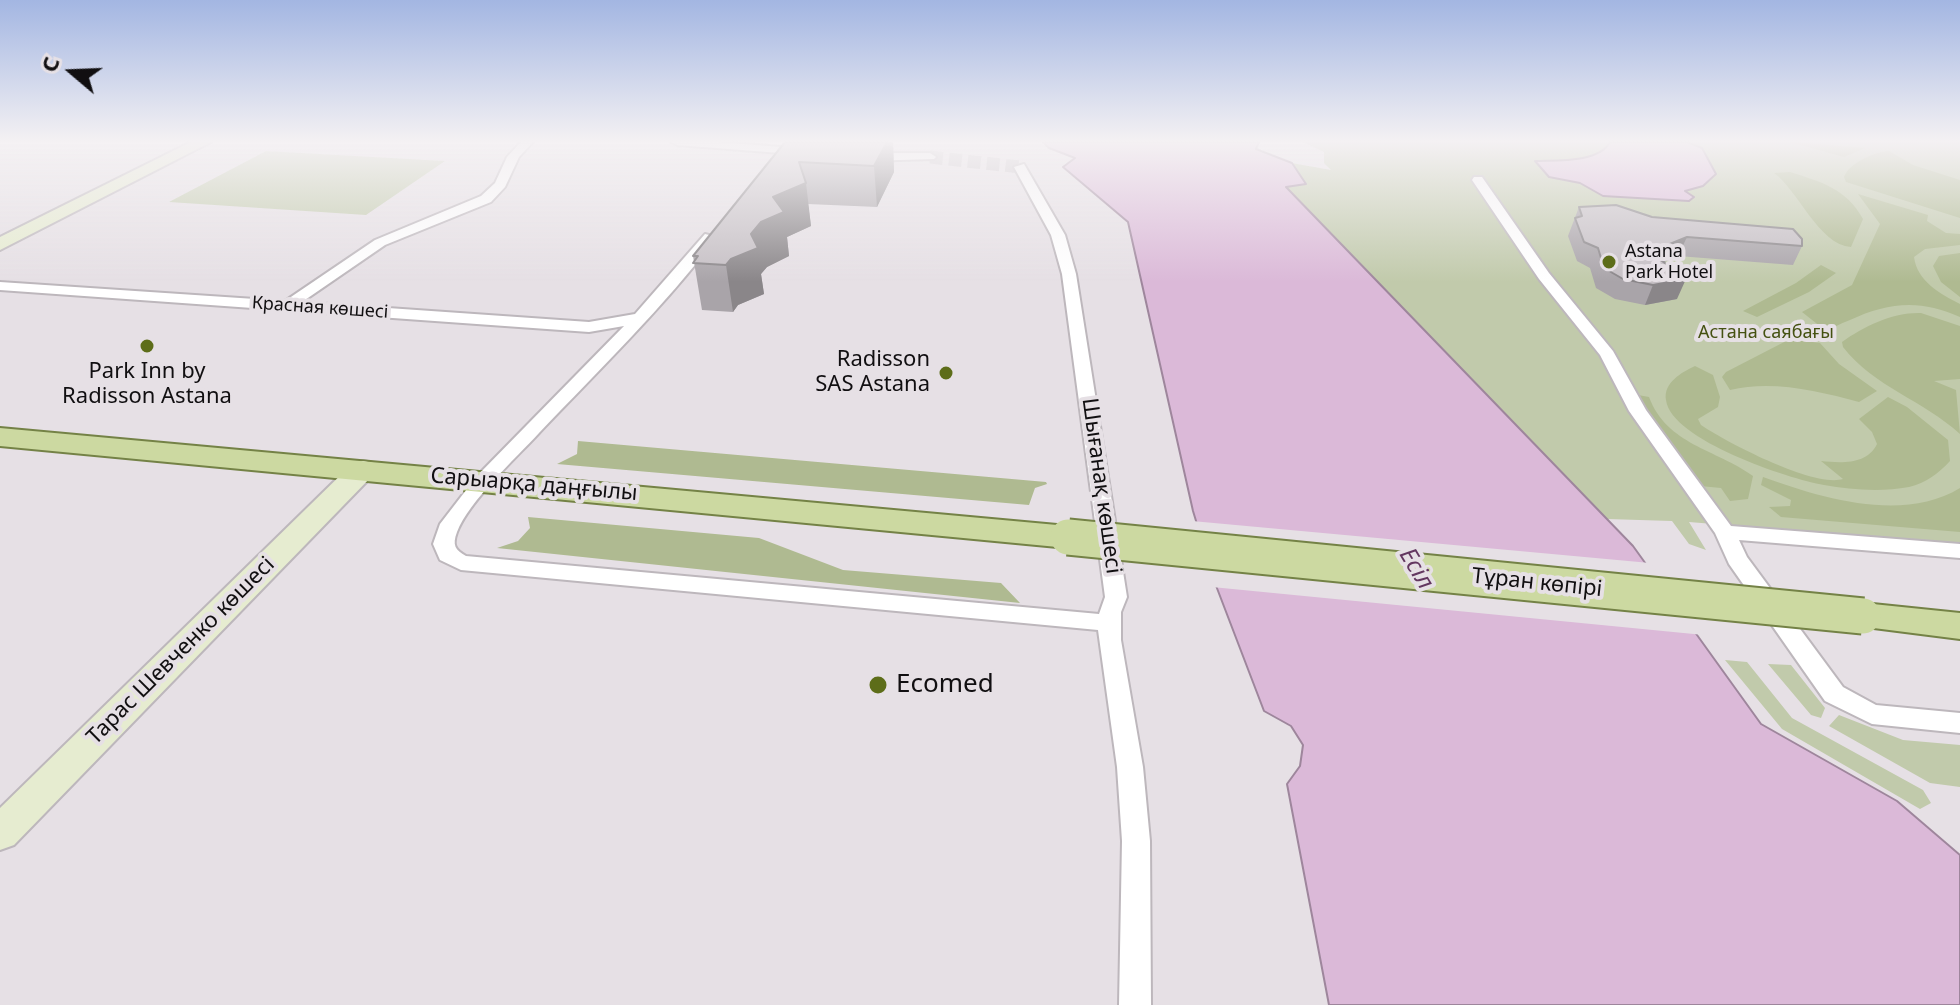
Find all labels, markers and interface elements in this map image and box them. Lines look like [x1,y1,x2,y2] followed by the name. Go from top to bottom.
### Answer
[32,32,112,112] north arrow
[33,53,66,76] text: С
[1625,241,1713,284] place label: Astana Park Hotel
[1600,253,1618,271] marker: Astana Park Hotel
[251,292,389,324] street label: Красная көшесі
[1698,322,1834,344] park label: Астана саябағы
[138,337,156,355] marker: Park Inn by Radisson Astana
[815,347,930,398] place label: Radisson SAS Astana
[62,359,232,410] place label: Park Inn by Radisson Astana
[937,364,955,382] marker: Radisson SAS Astana
[1076,396,1126,576] street label: Шығанақ көшесі
[429,463,639,507] street label: Сарыарқа даңғылы
[1393,543,1439,595] water label: Есіл
[82,552,280,750] street label: Тарас Шевченко көшесі
[1471,563,1603,603] street label: Тұран көпірі
[896,669,994,701] place label: Ecomed
[867,674,889,696] marker: Ecomed

